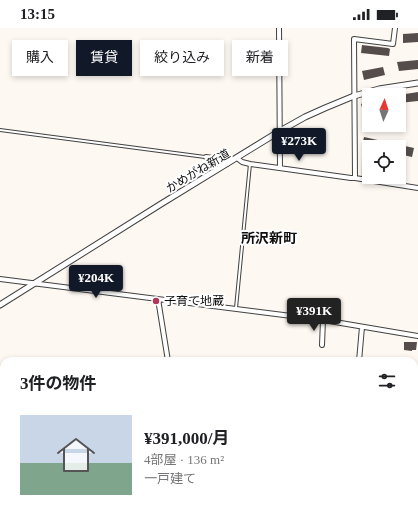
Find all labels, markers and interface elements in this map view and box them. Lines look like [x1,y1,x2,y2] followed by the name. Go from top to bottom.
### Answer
[20,6,55,22] text: 13:15
[12,40,68,76] chip: 購入
[76,40,132,76] chip: 賃貸
[140,40,224,76] chip: 絞り込み
[232,40,288,76] chip: 新着
[362,88,406,132] north arrow
[362,88,406,184] map controls
[271,128,327,162] pin: ¥273K
[281,133,317,148] text: ¥273K
[362,140,406,184] button: locate
[164,146,232,196] street label: かめがね新道
[241,231,297,246] district label: 所沢新町
[68,265,124,299] pin: ¥204K
[78,270,114,285] text: ¥204K
[164,294,224,308] place label: 子育て地蔵
[151,296,161,306] marker: 子育て地蔵
[286,298,342,332] pin: ¥391K
[296,303,332,318] text: ¥391K
[376,370,398,392] icon: filters
[20,374,97,393] text: 3件の物件
[144,429,229,448] text: ¥391,000/月
[52,431,100,479] icon: home
[144,452,224,467] text: 4部屋 · 136 m²
[144,471,196,486] text: 一戸建て

